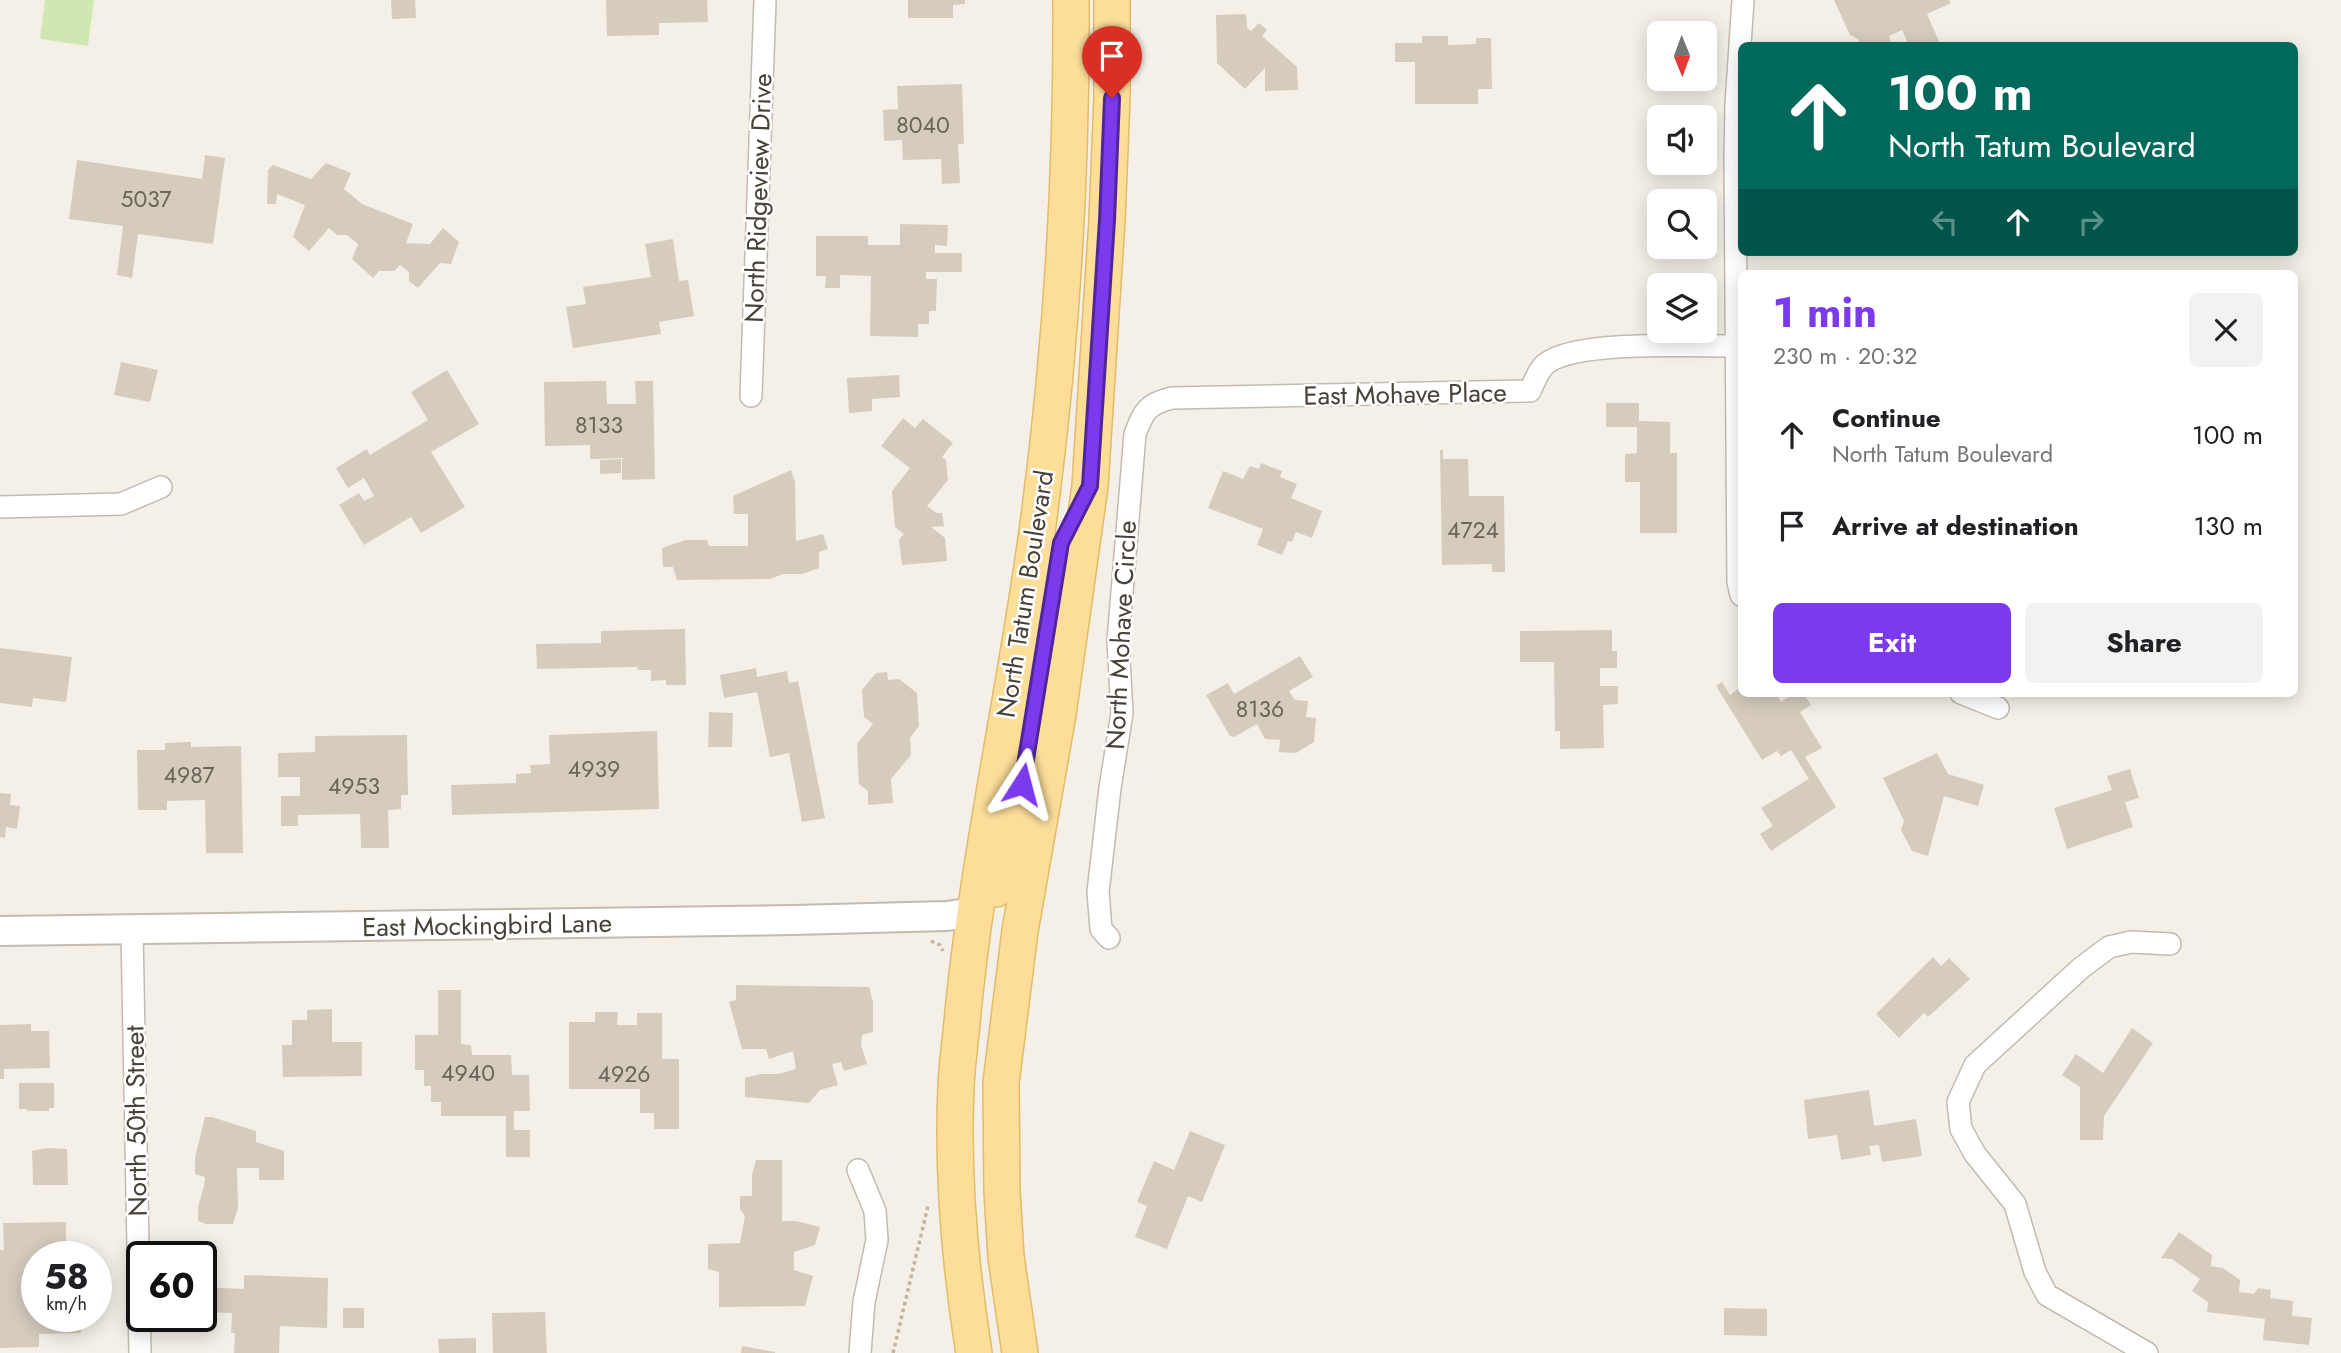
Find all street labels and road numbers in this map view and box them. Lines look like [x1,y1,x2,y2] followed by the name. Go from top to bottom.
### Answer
[735,73,781,323] street label: North Ridgeview Drive
[1303,373,1507,415] street label: East Mohave Place
[987,468,1063,720] street label: North Tatum Boulevard
[1096,519,1146,751] street label: North Mohave Circle
[362,904,612,946] street label: East Mockingbird Lane
[115,1024,157,1217] street label: North 50th Street

